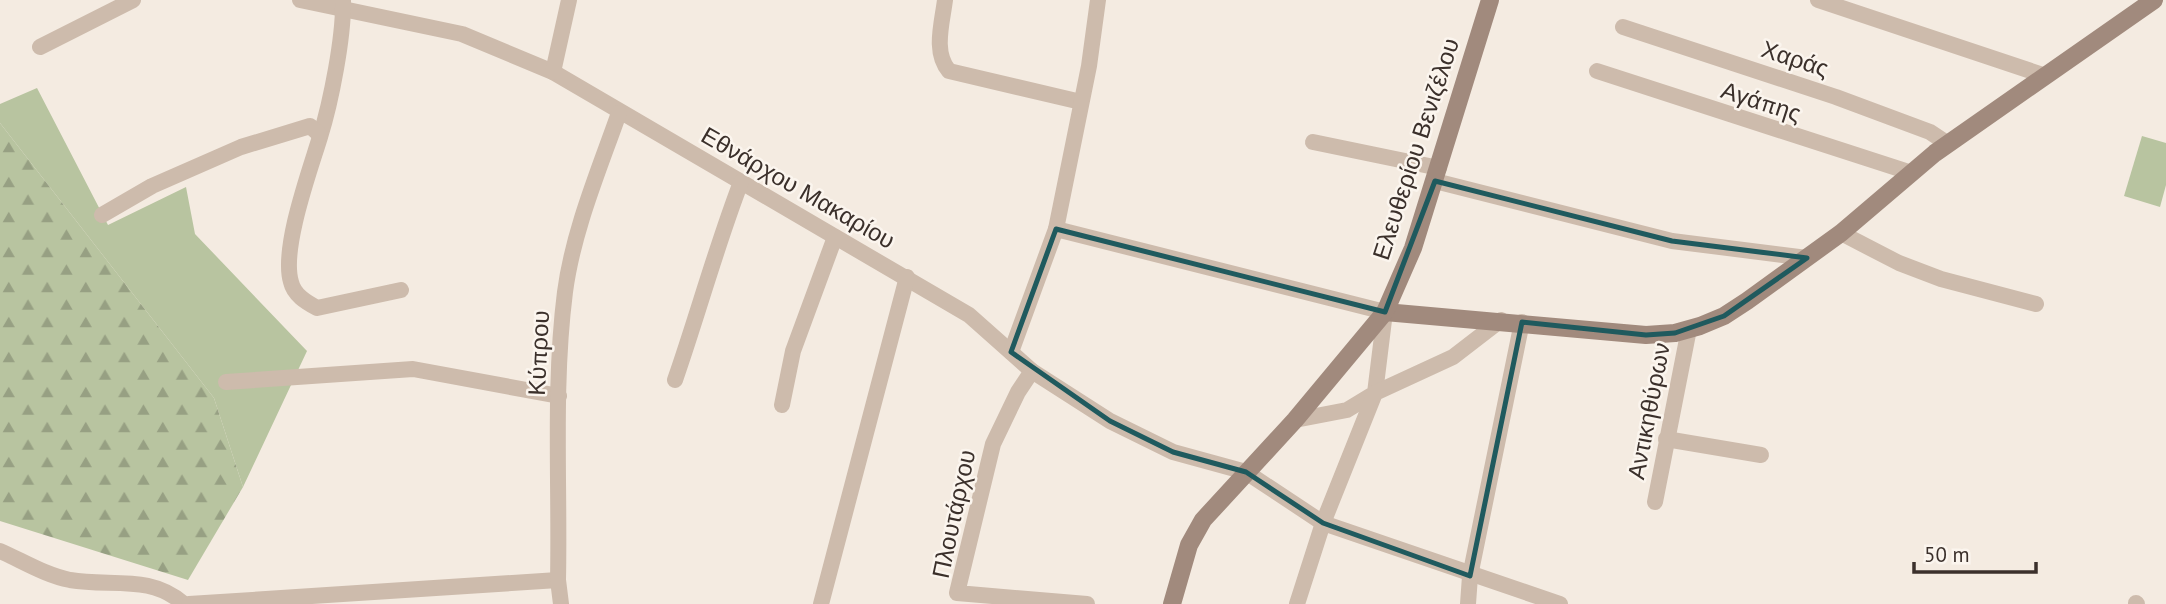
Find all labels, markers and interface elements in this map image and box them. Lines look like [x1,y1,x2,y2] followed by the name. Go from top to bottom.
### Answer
[1758,33,1833,84] street label: Χαράς
[1365,34,1466,264] street label: Ελευθερίου Βενιζέλου
[1717,74,1805,129] street label: Αγάπης
[696,119,901,256] street label: Εθνάρχου Μακαρίου
[521,310,556,396] street label: Κύπρου
[1620,340,1677,482] street label: Αντικηθύρων
[925,447,982,581] street label: Πλουτάρχου
[1914,530,2036,574] scale bar
[1924,541,1970,568] text: 50 m

